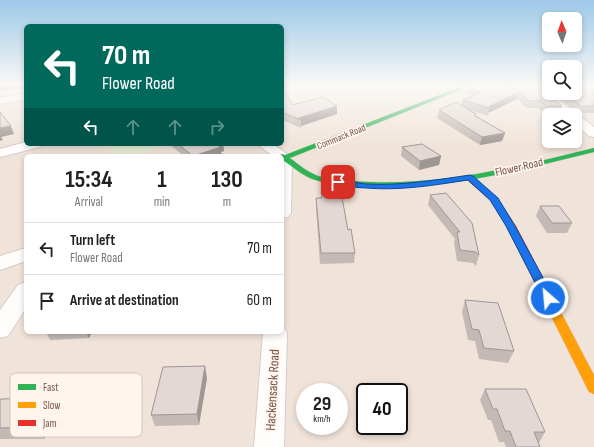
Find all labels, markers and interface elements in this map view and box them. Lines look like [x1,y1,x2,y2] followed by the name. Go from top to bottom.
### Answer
[542,12,582,52] north arrow
[542,12,582,148] map controls
[102,39,150,72] text: 70 m
[36,40,88,92] icon: left
[542,60,582,100] button: search
[102,73,175,94] text: Flower Road
[542,108,582,148] button: layers
[80,116,102,138] icon: left
[122,116,144,138] icon: ahead
[164,116,186,138] icon: ahead
[206,116,228,138] icon: right
[315,122,368,152] street label: Commack Road
[494,155,544,180] street label: Flower Road
[65,165,112,194] text: 15:34
[157,165,167,194] text: 1
[211,165,243,194] text: 130
[321,165,355,199] pin
[327,171,349,193] icon: arrive
[75,194,103,210] text: Arrival
[154,194,170,210] text: min
[223,194,231,210] text: m
[70,231,115,250] text: Turn left
[36,238,58,260] icon: left
[247,239,272,258] text: 70 m
[70,250,123,266] text: Flower Road
[527,277,569,319] position arrow
[36,290,58,312] icon: arrive
[70,291,179,310] text: Arrive at destination
[247,291,272,310] text: 60 m
[262,349,283,431] street label: Hackensack Road
[10,373,142,437] legend
[43,381,59,394] text: Fast
[356,383,408,435] speed limit sign: 40
[313,392,331,416] text: 29
[43,399,60,412] text: Slow
[313,413,331,425] text: km/h
[42,417,57,430] text: Jam

